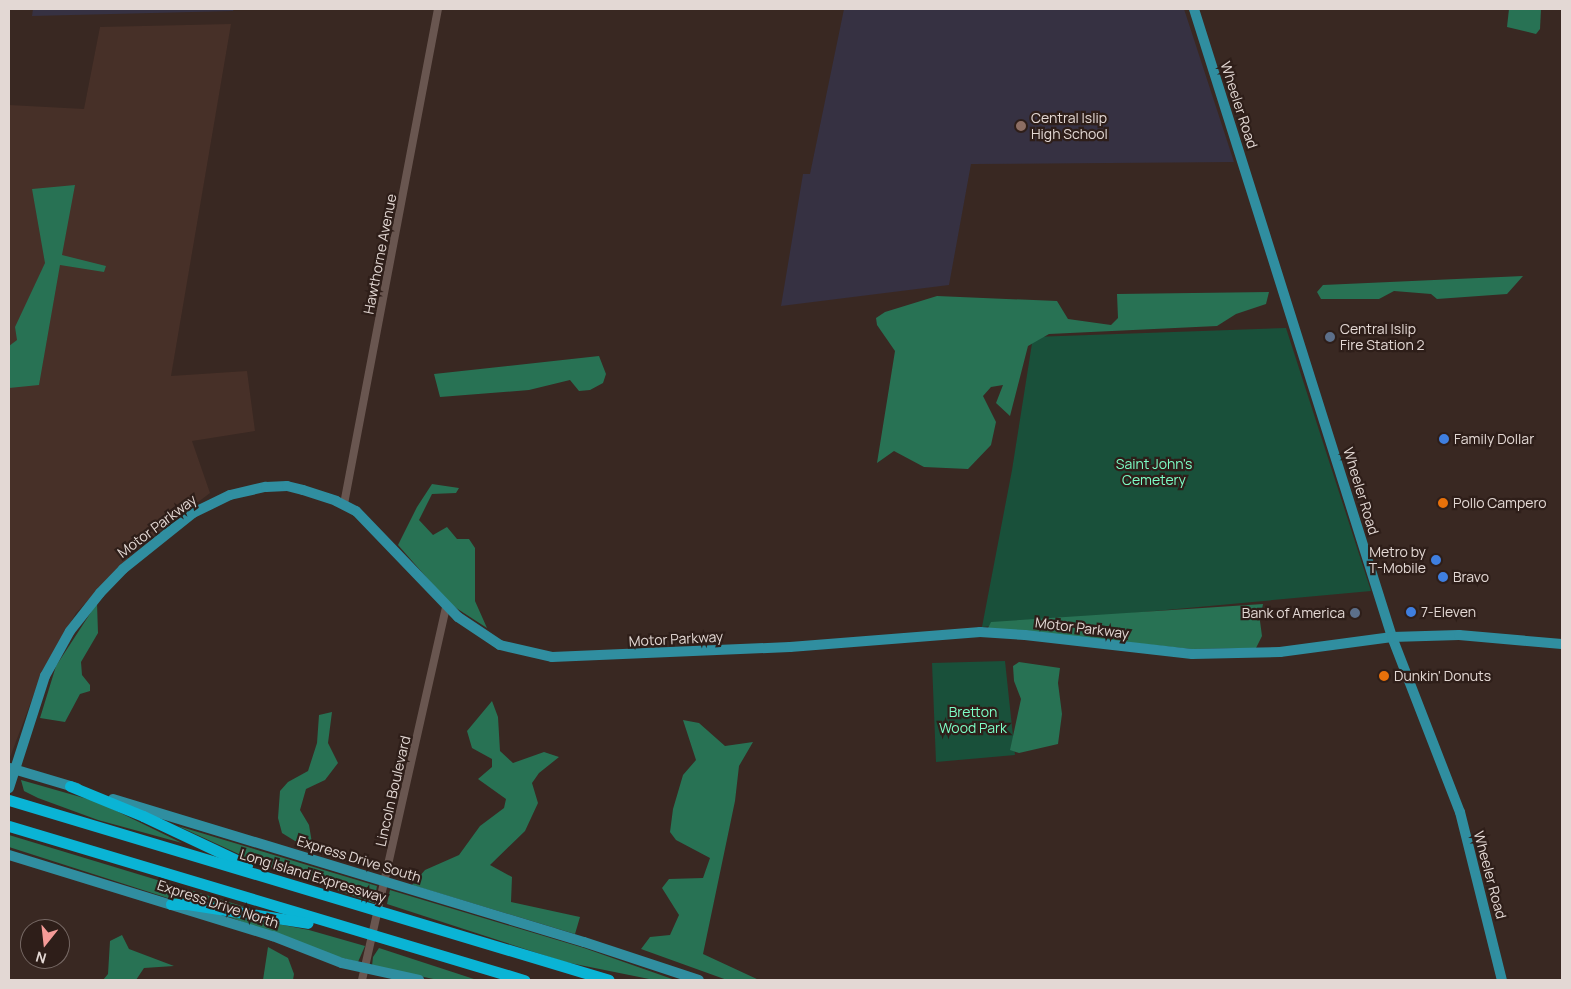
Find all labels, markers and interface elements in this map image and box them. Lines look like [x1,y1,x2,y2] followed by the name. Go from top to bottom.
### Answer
[1217,59,1261,151] street label: Wheeler Road
[1031,110,1108,142] place label: Central Islip High School
[1015,120,1027,132] marker: Central Islip High School
[360,192,400,316] street label: Hawthorne Avenue
[1340,321,1424,354] place label: Central Islip Fire Station 2
[1324,331,1336,343] marker: Central Islip Fire Station 2
[1454,431,1534,447] place label: Family Dollar
[1438,433,1450,445] marker: Family Dollar
[1340,445,1382,537] street label: Wheeler Road
[1116,456,1192,488] park label: Saint John's Cemetery
[114,491,200,561] street label: Motor Parkway
[1453,495,1547,511] place label: Pollo Campero
[1437,497,1449,509] marker: Pollo Campero
[1369,544,1426,576] place label: Metro by T-Mobile
[1430,554,1442,566] marker: Metro by T-Mobile
[1453,569,1489,585] place label: Bravo
[1437,571,1449,583] marker: Bravo
[1421,604,1476,620] place label: 7-Eleven
[1242,605,1345,621] place label: Bank of America
[1405,606,1417,618] marker: 7-Eleven
[1349,607,1361,619] marker: Bank of America
[1034,614,1130,642] street label: Motor Parkway
[628,628,724,650] street label: Motor Parkway
[1394,668,1491,684] place label: Dunkin' Donuts
[1378,670,1390,682] marker: Dunkin' Donuts
[939,704,1007,736] park label: Bretton Wood Park
[372,734,414,848] street label: Lincoln Boulevard
[1470,829,1510,921] street label: Wheeler Road
[295,832,423,886] street label: Express Drive South
[238,846,388,906] street label: Long Island Expressway
[155,876,281,932] street label: Express Drive North
[20,919,70,969] north arrow
[34,947,48,968] text: N

